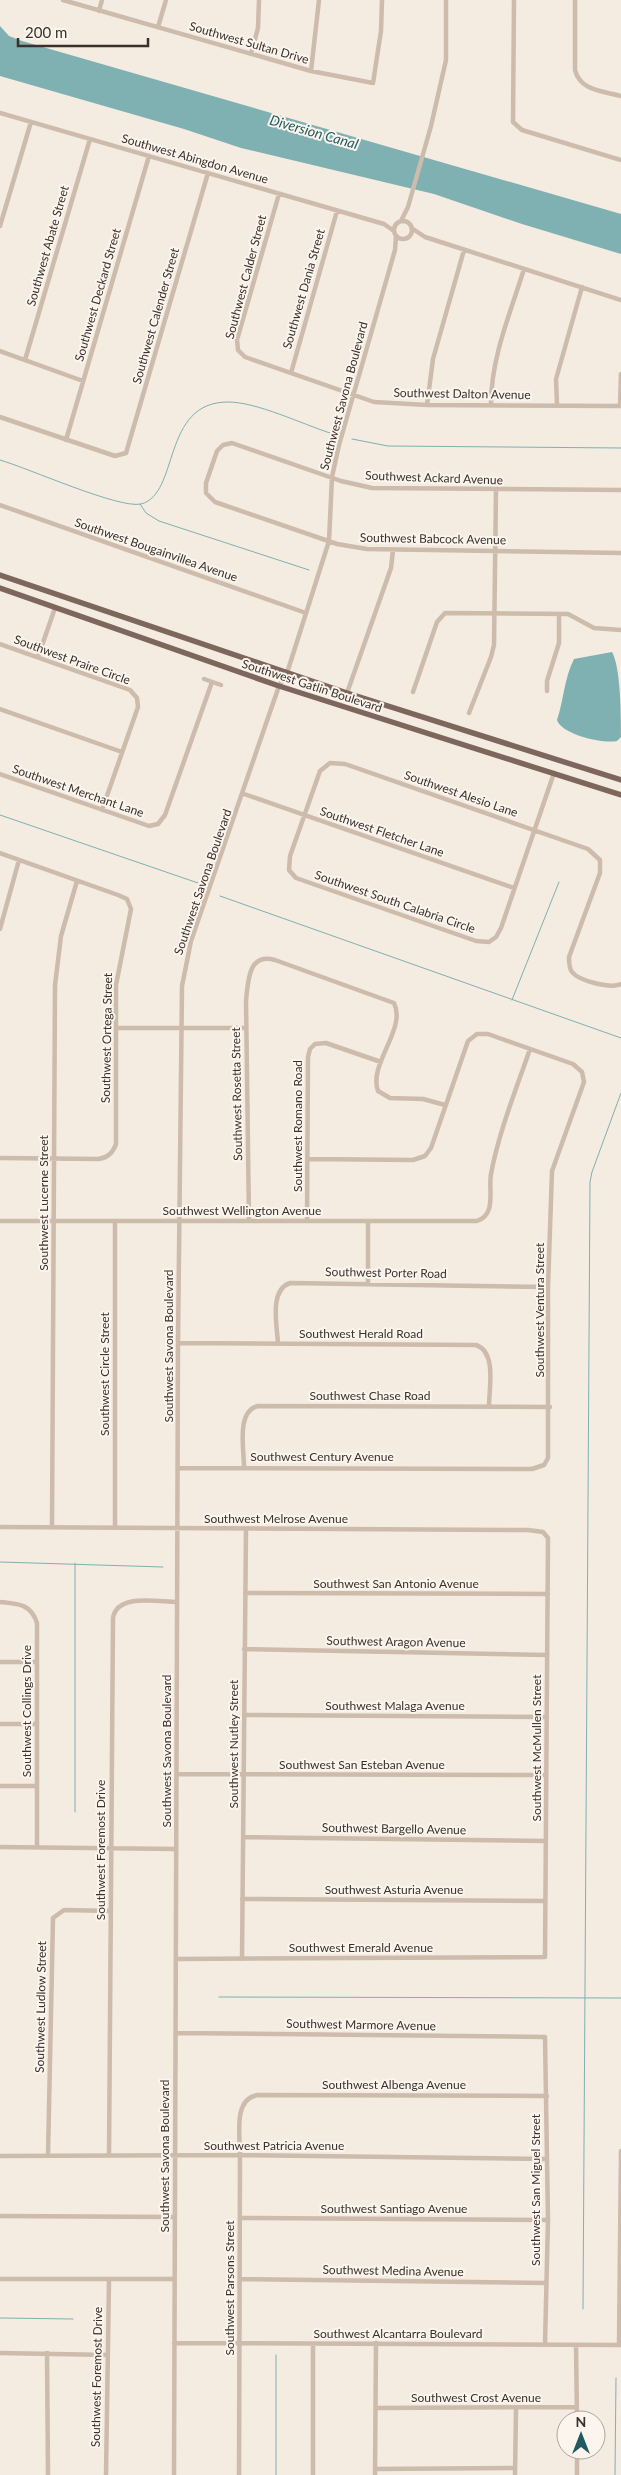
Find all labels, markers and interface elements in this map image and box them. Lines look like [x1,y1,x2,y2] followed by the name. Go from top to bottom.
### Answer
[18,15,148,47] scale bar
[188,18,311,67] street label: Southwest Sultan Drive
[25,23,67,41] text: 200 m
[268,111,360,152] water label: Diversion Canal
[120,130,270,187] street label: Southwest Abingdon Avenue
[23,183,72,308] street label: Southwest Abate Street
[222,213,269,341] street label: Southwest Calder Street
[71,226,124,363] street label: Southwest Deckard Street
[279,226,328,351] street label: Southwest Dania Street
[129,245,182,386] street label: Southwest Calender Street
[316,320,371,472] street label: Southwest Savona Boulevard
[393,385,531,402] street label: Southwest Dalton Avenue
[365,468,503,487] street label: Southwest Ackard Avenue
[73,515,240,585] street label: Southwest Bougainvillea Avenue
[360,530,506,547] street label: Southwest Babcock Avenue
[12,631,132,688] street label: Southwest Praire Circle
[240,656,384,715] street label: Southwest Gatlin Boulevard
[10,761,146,820] street label: Southwest Merchant Lane
[402,767,520,820] street label: Southwest Alesio Lane
[318,803,446,860] street label: Southwest Fletcher Lane
[171,807,235,957] street label: Southwest Savona Boulevard
[313,867,477,936] street label: Southwest South Calabria Circle
[98,972,115,1103] street label: Southwest Ortega Street
[228,1026,245,1161] street label: Southwest Rosetta Street
[290,1060,305,1192] street label: Southwest Romano Road
[36,1134,51,1271] street label: Southwest Lucerne Street
[163,1203,321,1218] street label: Southwest Wellington Avenue
[532,1242,547,1377] street label: Southwest Ventura Street
[325,1264,447,1281] street label: Southwest Porter Road
[161,1269,176,1423] street label: Southwest Savona Boulevard
[97,1311,112,1436] street label: Southwest Circle Street
[299,1326,423,1341] street label: Southwest Herald Road
[309,1388,431,1403] street label: Southwest Chase Road
[250,1449,394,1464] street label: Southwest Century Avenue
[204,1511,348,1526] street label: Southwest Melrose Avenue
[313,1576,479,1591] street label: Southwest San Antonio Avenue
[326,1633,466,1650] street label: Southwest Aragon Avenue
[19,1645,34,1777] street label: Southwest Collings Drive
[159,1674,174,1828] street label: Southwest Savona Boulevard
[529,1674,544,1821] street label: Southwest McMullen Street
[226,1679,241,1808] street label: Southwest Nutley Street
[325,1698,465,1713] street label: Southwest Malaga Avenue
[279,1757,445,1772] street label: Southwest San Esteban Avenue
[93,1780,108,1920] street label: Southwest Foremost Drive
[322,1820,466,1837] street label: Southwest Bargello Avenue
[325,1882,463,1897] street label: Southwest Asturia Avenue
[32,1940,49,2073] street label: Southwest Ludlow Street
[289,1940,433,1955] street label: Southwest Emerald Avenue
[286,2016,436,2033] street label: Southwest Marmore Avenue
[322,2077,466,2092] street label: Southwest Albenga Avenue
[157,2079,172,2233] street label: Southwest Savona Boulevard
[528,2113,543,2266] street label: Southwest San Miguel Street
[204,2138,344,2153] street label: Southwest Patricia Avenue
[321,2201,467,2216] street label: Southwest Santiago Avenue
[222,2220,237,2356] street label: Southwest Parsons Street
[322,2262,464,2279] street label: Southwest Medina Avenue
[88,2307,105,2447] street label: Southwest Foremost Drive
[313,2326,483,2341] street label: Southwest Alcantarra Boulevard
[411,2390,541,2405] street label: Southwest Crost Avenue
[556,2410,606,2460] north arrow
[576,2413,586,2430] text: N

